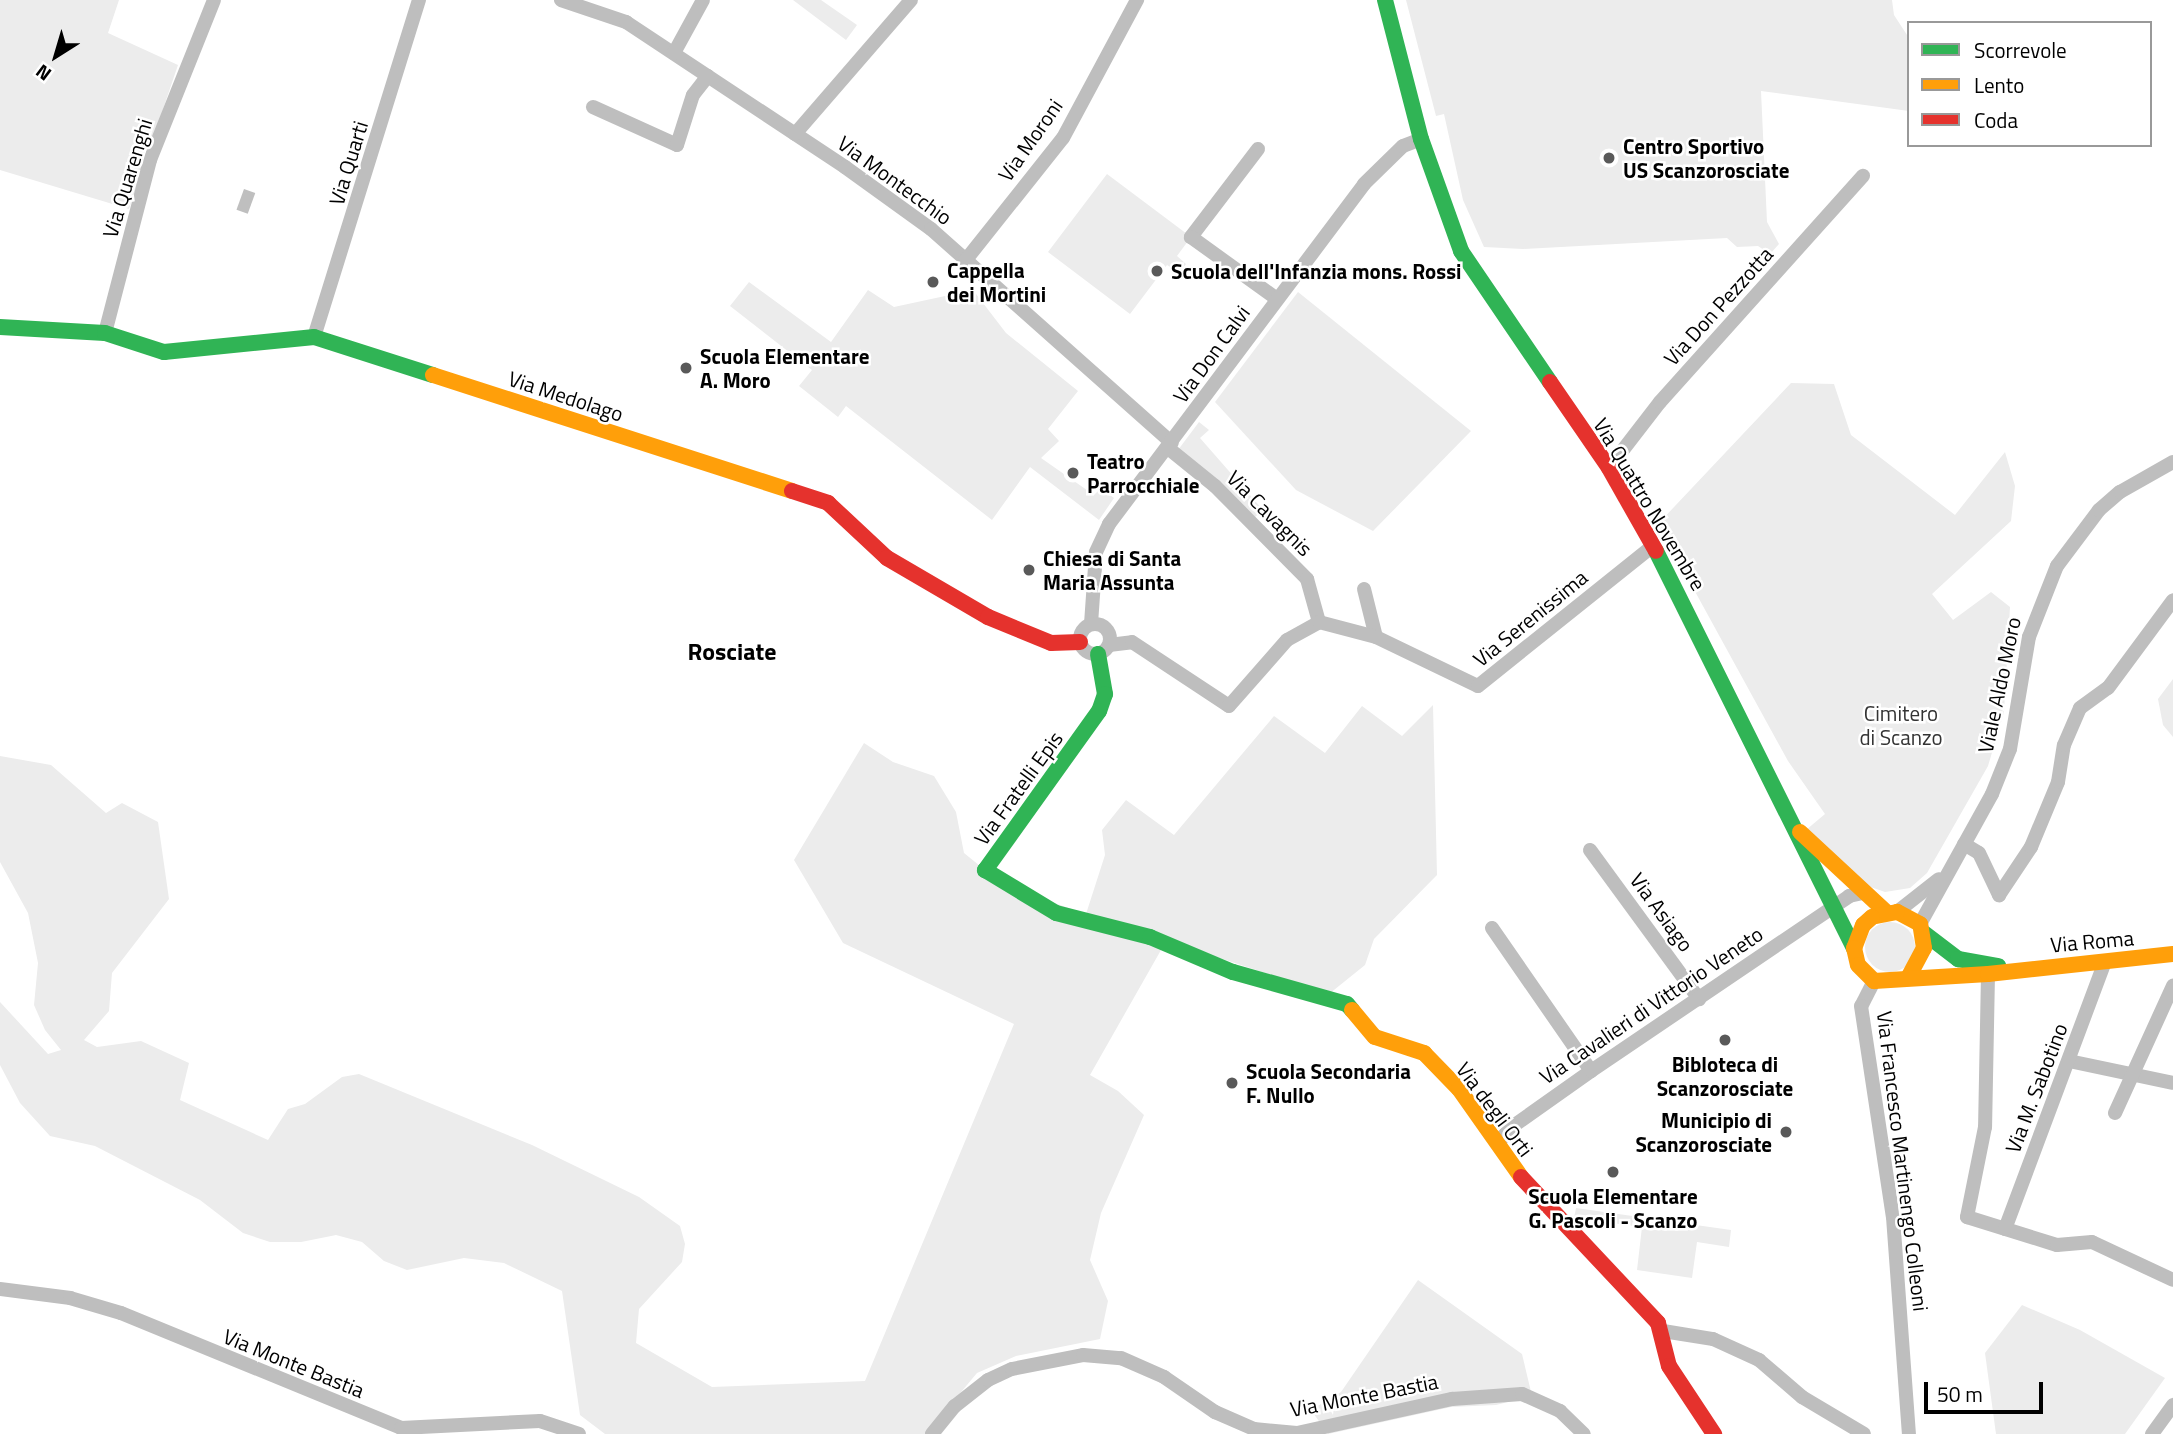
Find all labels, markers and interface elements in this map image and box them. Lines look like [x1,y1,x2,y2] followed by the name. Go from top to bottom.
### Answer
[21,21,91,91] north arrow
[1907,21,2152,147] legend
[1974,34,2067,66] text: Scorrevole
[29,58,57,89] text: N
[1974,69,2024,101] text: Lento
[993,94,1067,186] street label: Via Moroni
[1974,104,2018,136] text: Coda
[97,115,157,241] street label: Via Quarenghi
[323,118,373,208] street label: Via Quarti
[833,130,957,230] street label: Via Montecchio
[1623,133,1789,183] place label: Centro Sportivo US Scanzorosciate
[1601,150,1617,166] marker: Centro Sportivo US Scanzorosciate
[1658,242,1778,370] street label: Via Don Pezzotta
[947,257,1046,307] place label: Cappella dei Mortini
[1171,258,1462,284] place label: Scuola dell'Infanzia mons. Rossi
[1149,263,1165,279] marker: Scuola dell'Infanzia mons. Rossi
[925,274,941,290] marker: Cappella dei Mortini
[1167,300,1255,408] street label: Via Don Calvi
[700,343,869,393] place label: Scuola Elementare A. Moro
[678,360,694,376] marker: Scuola Elementare A. Moro
[505,366,627,426] street label: Via Medolago
[1589,413,1711,595] street label: Via Quattro Novembre
[1087,448,1200,498] place label: Teatro Parrocchiale
[1065,465,1081,481] marker: Teatro Parrocchiale
[1222,465,1318,561] street label: Via Cavagnis
[1043,545,1181,595] place label: Chiesa di Santa Maria Assunta
[1021,562,1037,578] marker: Chiesa di Santa Maria Assunta
[1468,564,1592,672] street label: Via Serenissima
[1972,615,2026,755] street label: Viale Aldo Moro
[688,638,776,666] district label: Rosciate
[1859,700,1943,750] park label: Cimitero di Scanzo
[968,726,1068,850] street label: Via Fratelli Epis
[1625,868,1699,956] street label: Via Asiago
[1535,921,1767,1089] street label: Via Cavalieri di Vittorio Veneto
[2049,925,2135,957] street label: Via Roma
[1872,1009,1934,1313] street label: Via Francesco Martinengo Colleoni
[2000,1020,2072,1156] street label: Via M. Sabotino
[1717,1032,1733,1048] marker: Bibloteca di Scanzorosciate
[1657,1051,1793,1101] place label: Bibloteca di Scanzorosciate
[1451,1057,1539,1161] street label: Via degli Orti
[1246,1058,1411,1108] place label: Scuola Secondaria F. Nullo
[1224,1075,1240,1091] marker: Scuola Secondaria F. Nullo
[1635,1107,1772,1157] place label: Municipio di Scanzorosciate
[1778,1124,1794,1140] marker: Municipio di Scanzorosciate
[1605,1164,1621,1180] marker: Scuola Elementare G. Pascoli - Scanzo
[1528,1183,1698,1233] place label: Scuola Elementare G. Pascoli - Scanzo
[220,1323,368,1403] street label: Via Monte Bastia
[1288,1368,1440,1422] street label: Via Monte Bastia
[1928,1368,2047,1412] scale bar
[1937,1378,1983,1410] text: 50 m

